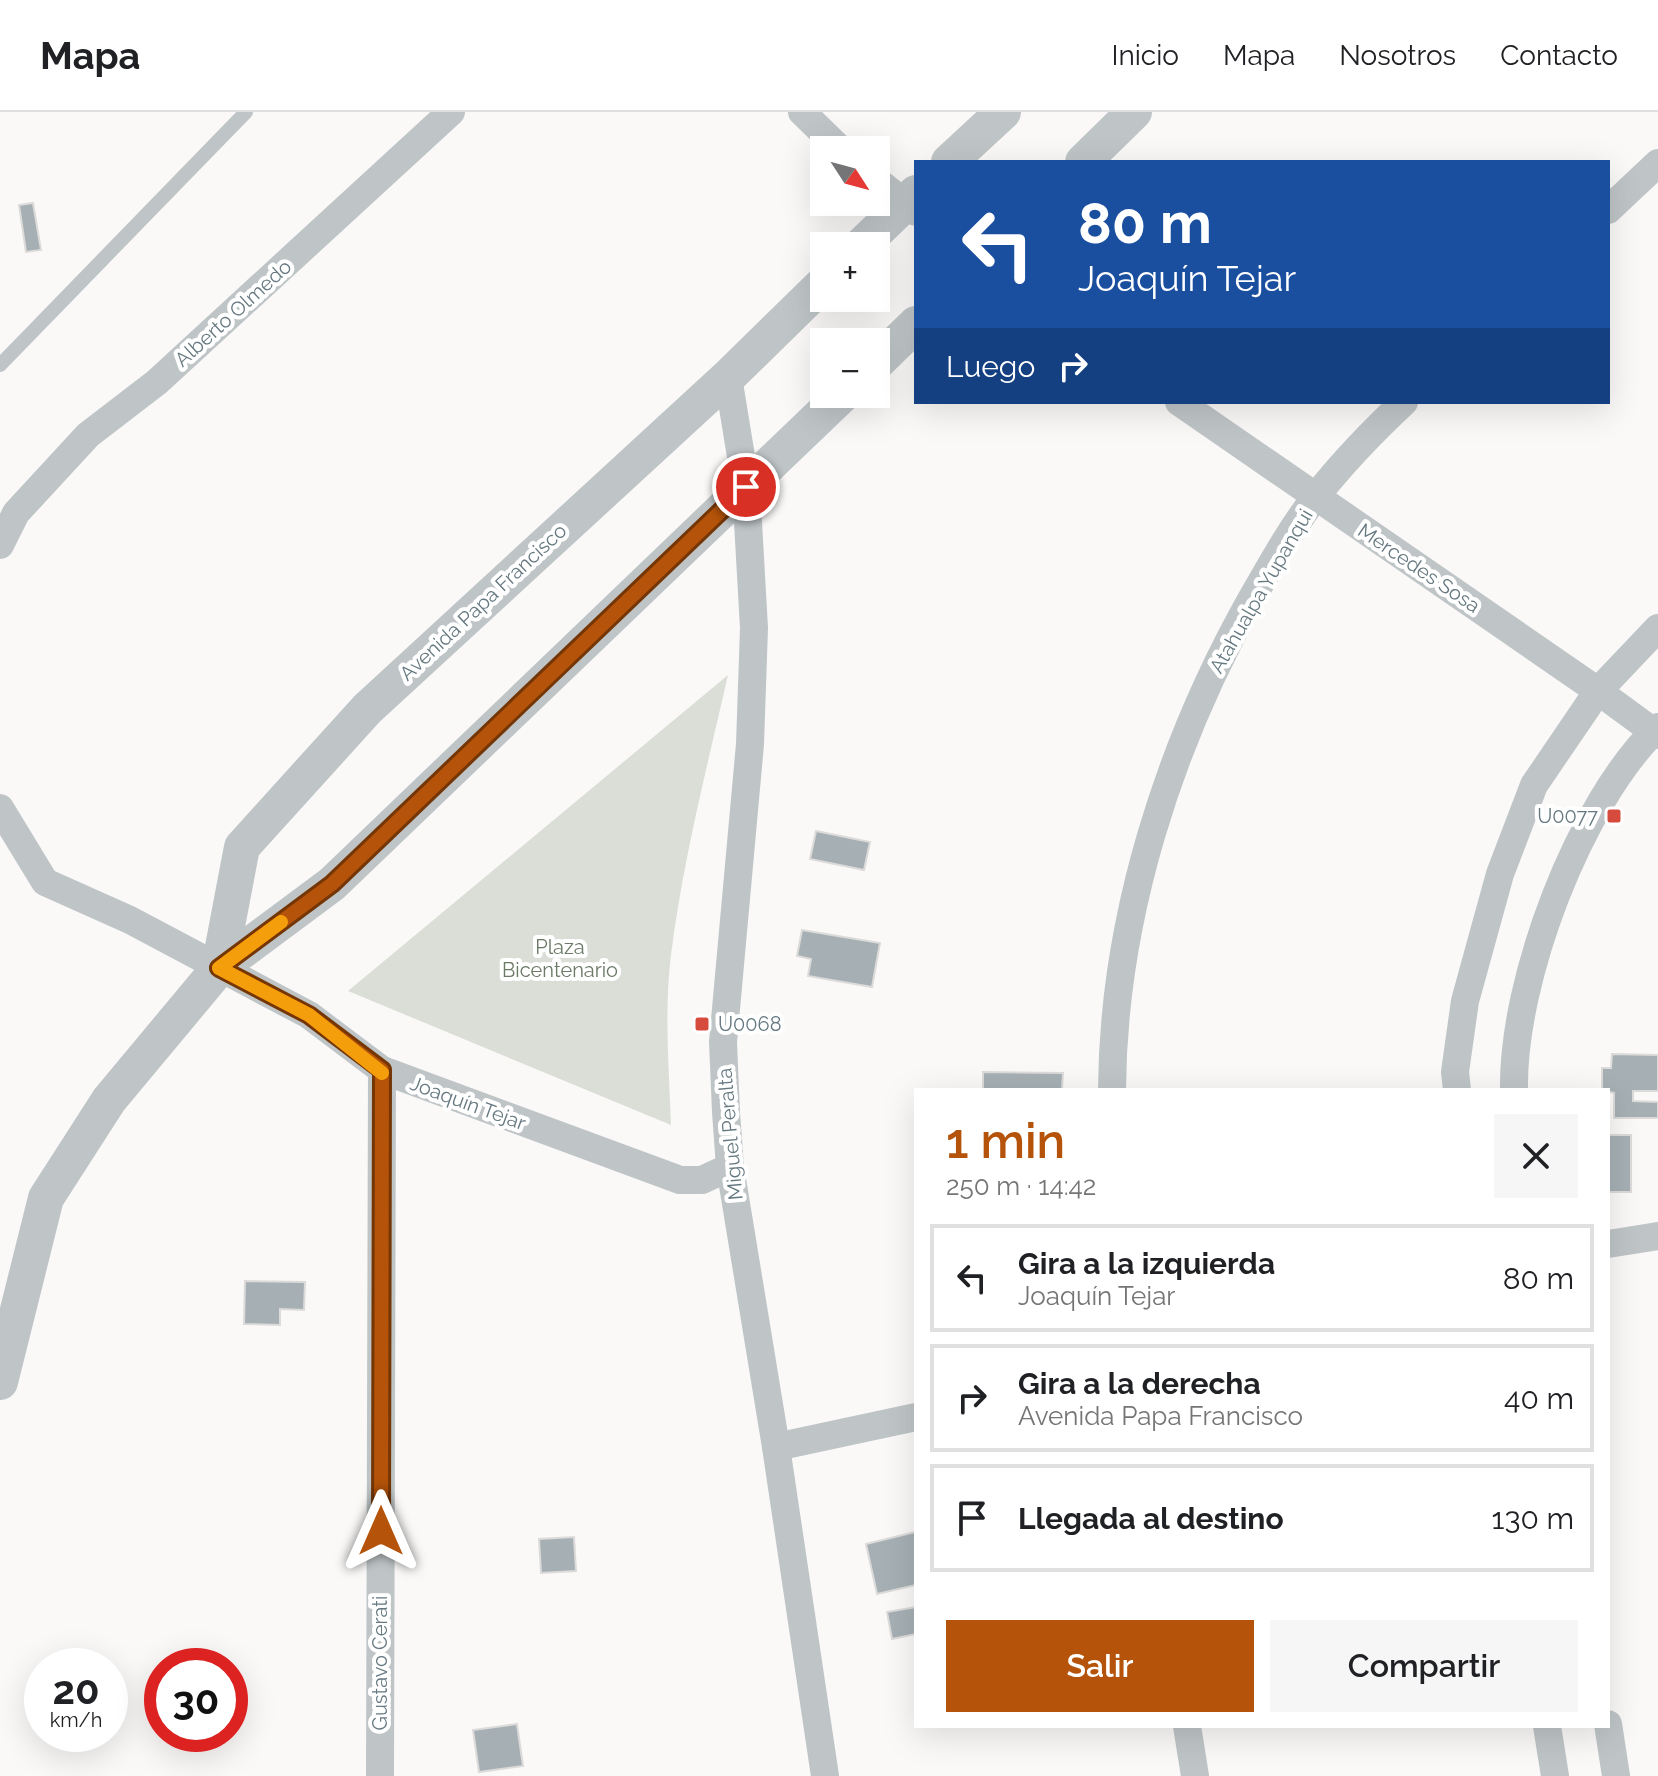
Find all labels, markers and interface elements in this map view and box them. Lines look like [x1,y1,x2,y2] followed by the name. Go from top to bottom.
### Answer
[40,33,140,78] text: Mapa
[1111,39,1179,72] text: Inicio
[1223,39,1295,72] text: Mapa
[1339,39,1456,72] text: Nosotros
[1500,39,1618,72] text: Contacto
[810,136,890,216] north arrow
[810,136,890,408] map controls
[1078,190,1212,256] text: 80 m
[946,192,1050,296] icon: left
[810,232,890,312] button: +
[170,254,296,372] street label: Alberto Olmedo
[1078,257,1296,299] text: Joaquín Tejar
[810,328,890,408] button: −
[1051,344,1095,388] icon: right
[946,349,1035,384] text: Luego
[712,453,780,521] pin
[724,465,768,509] icon: arrive
[1204,505,1318,677] street label: Atahualpa Yupanqui
[395,518,571,686] street label: Avenida Papa Francisco
[1353,518,1485,618] street label: Mercedes Sosa
[1537,804,1598,828] place label: U0077
[1605,807,1623,825] marker: U0077
[502,935,618,982] park label: Plaza Bicentenario
[718,1012,782,1036] place label: U0068
[693,1015,711,1033] marker: U0068
[712,1067,748,1201] street label: Miguel Peralta
[407,1071,529,1135] street label: Joaquín Tejar
[946,1113,1065,1169] text: 1 min
[1494,1114,1578,1198] button: close
[946,1171,1096,1201] text: 250 m · 14:42
[1018,1246,1275,1281] text: Gira a la izquierda
[950,1256,994,1300] icon: left
[1503,1261,1574,1296] text: 80 m
[1018,1281,1175,1311] text: Joaquín Tejar
[1018,1366,1261,1401] text: Gira a la derecha
[950,1376,994,1420] icon: right
[1504,1381,1574,1416] text: 40 m
[1018,1401,1303,1431] text: Avenida Papa Francisco
[339,1489,423,1573] position arrow
[950,1496,994,1540] icon: arrive
[1018,1501,1284,1536] text: Llegada al destino
[1492,1501,1574,1536] text: 130 m
[368,1596,392,1730] street label: Gustavo Cerati
[946,1620,1254,1712] button: Salir
[1270,1620,1578,1712] button: Compartir
[144,1648,248,1752] speed limit sign: 30
[52,1666,100,1713] text: 20
[50,1708,102,1732] text: km/h

